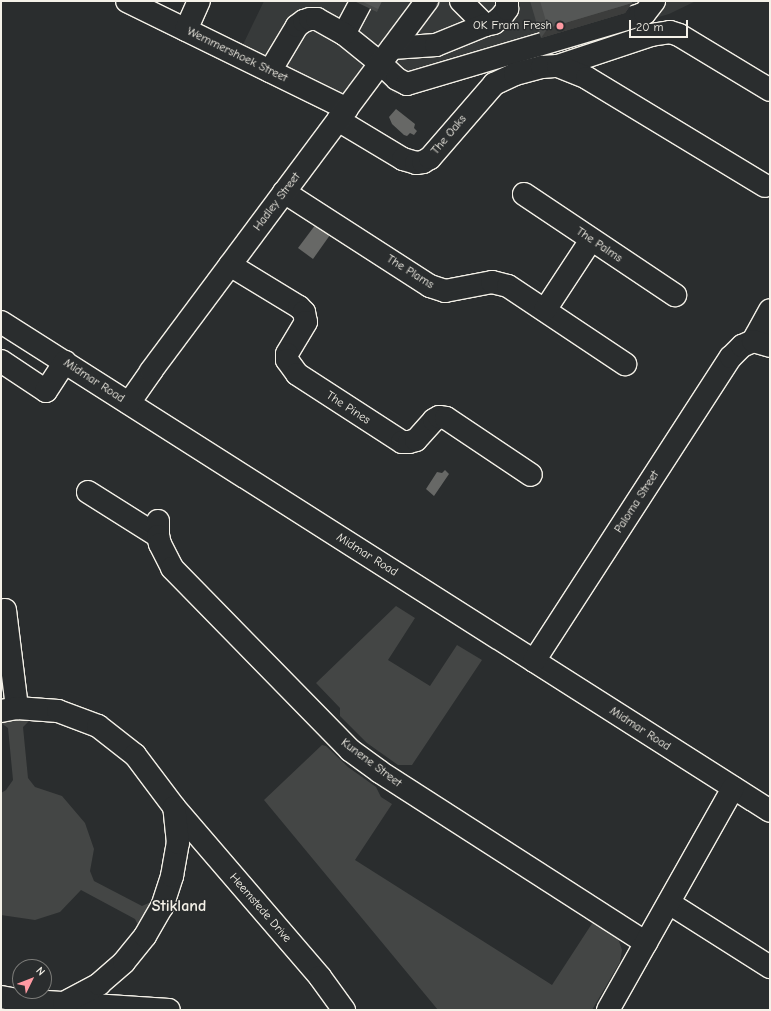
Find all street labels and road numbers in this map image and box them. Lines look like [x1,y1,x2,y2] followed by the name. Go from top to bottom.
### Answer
[184,24,290,86] street label: Wemmershoek Street
[428,112,470,158] street label: The Oaks
[250,170,304,234] street label: Hadley Street
[573,224,625,266] street label: The Palms
[384,252,436,292] street label: The Plams
[61,356,127,406] street label: Midmar Road
[323,388,373,428] street label: The Pines
[611,468,663,536] street label: Paloma Street
[334,530,400,580] street label: Midmar Road
[607,704,673,754] street label: Midmar Road
[338,736,404,790] street label: Kunene Street
[226,870,294,946] street label: Heemstede Drive

